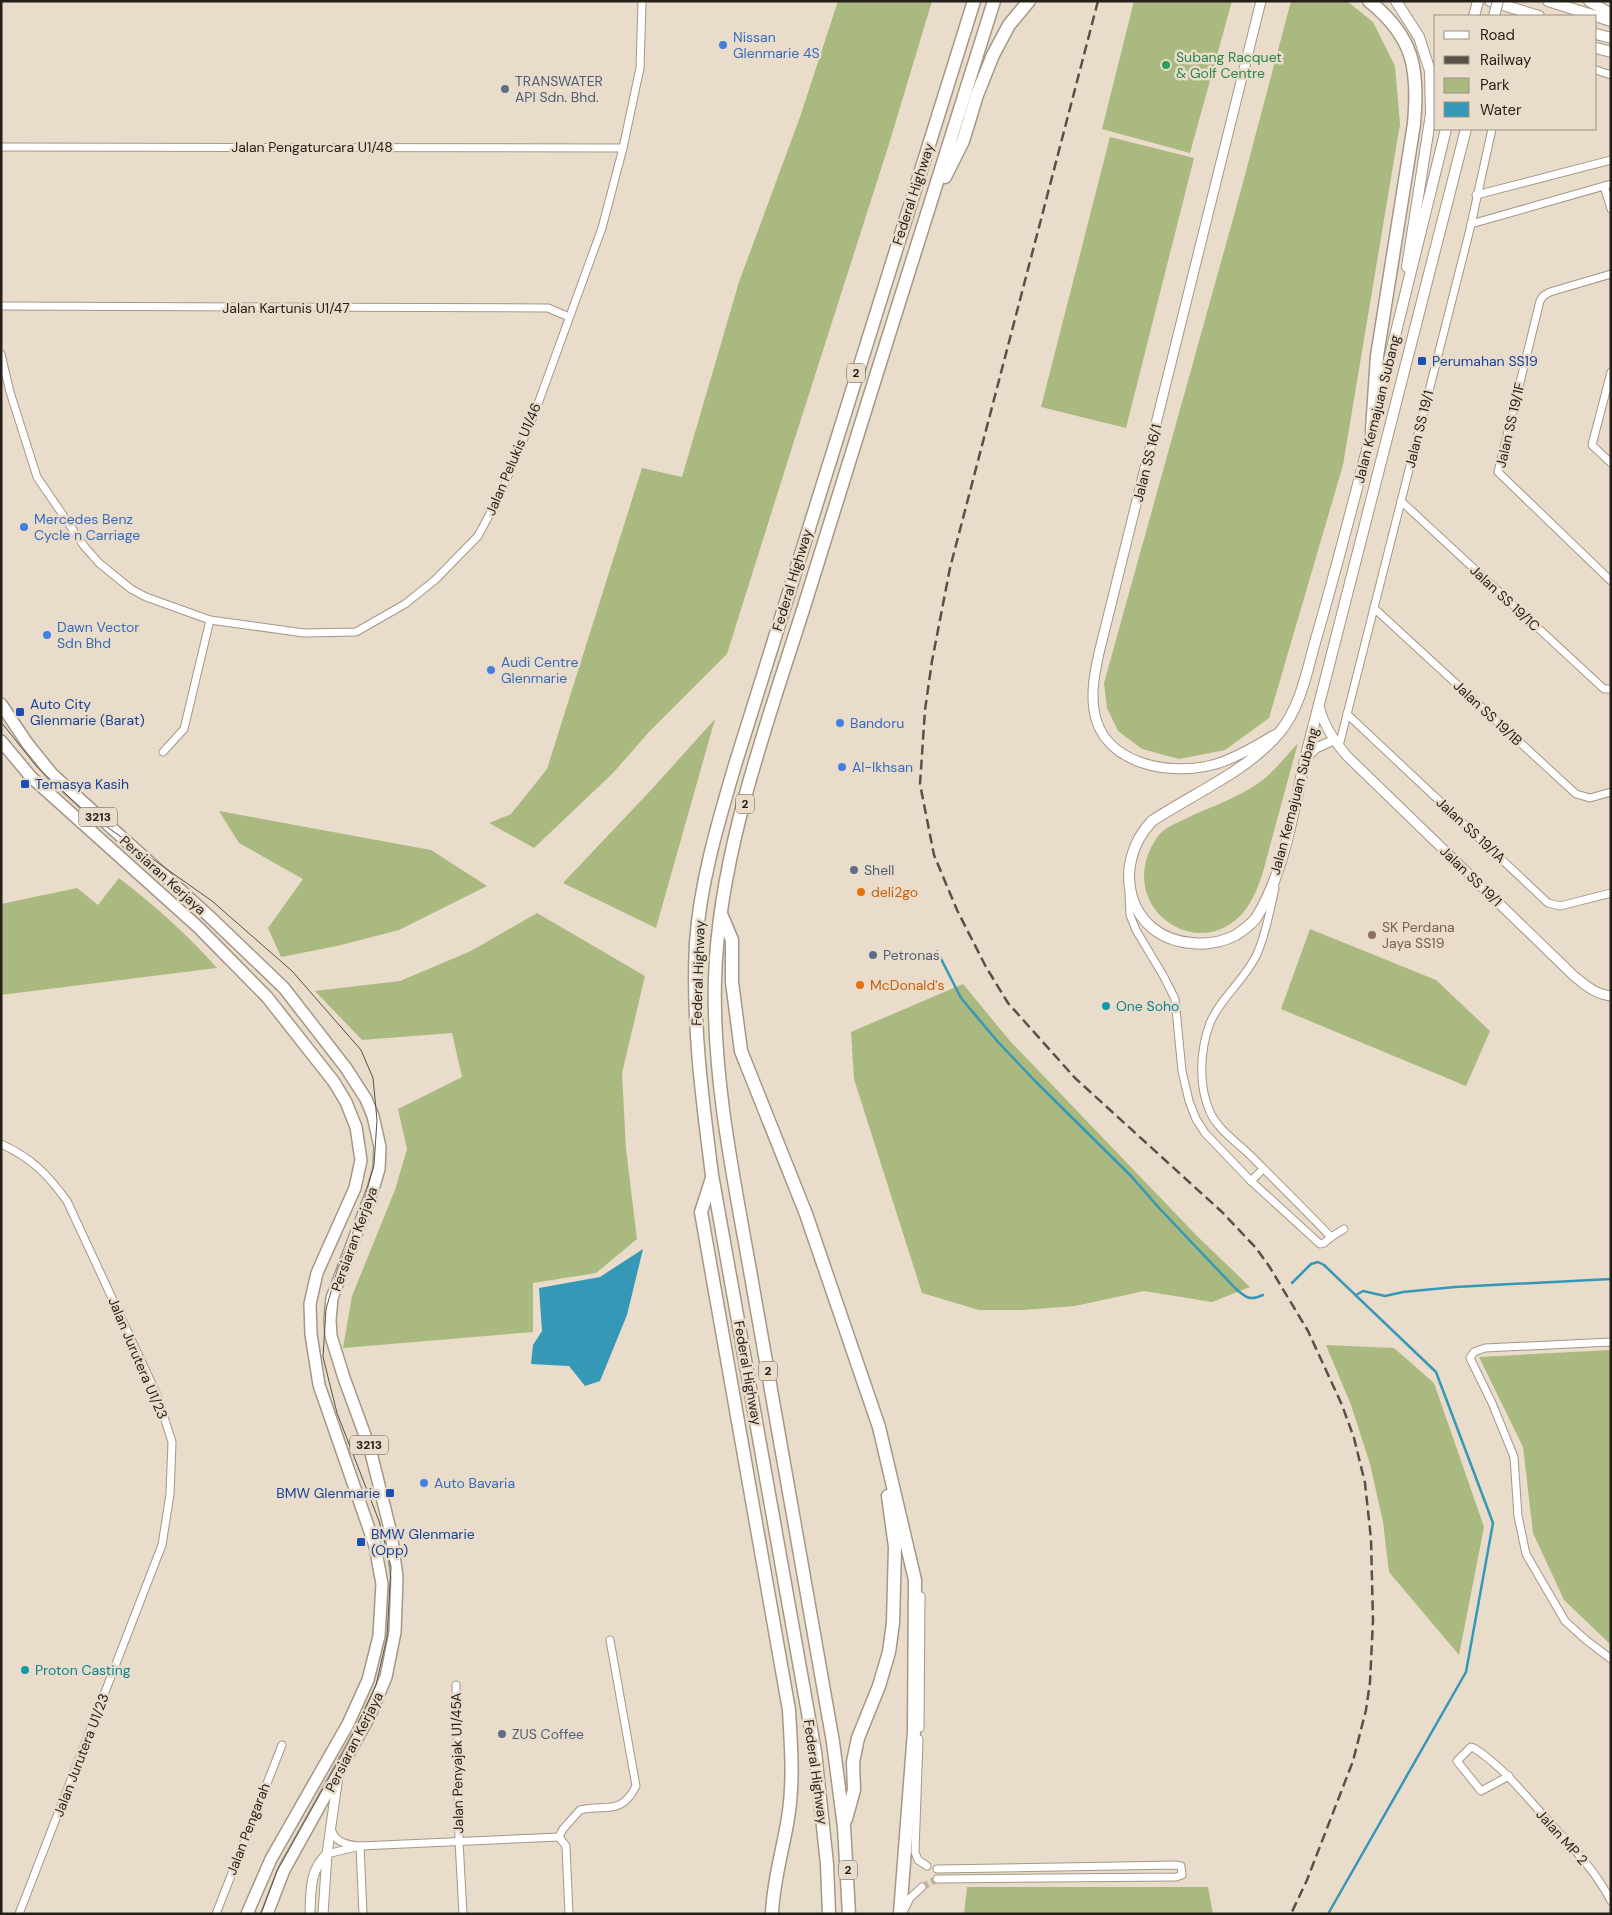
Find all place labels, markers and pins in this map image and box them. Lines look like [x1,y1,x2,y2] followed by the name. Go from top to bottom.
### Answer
[733,28,820,62] place label: Nissan Glenmarie 4S
[717,39,729,51] marker: Nissan Glenmarie 4S
[1176,48,1282,82] place label: Subang Racquet & Golf Centre
[1160,59,1172,71] marker: Subang Racquet & Golf Centre
[515,72,603,106] place label: TRANSWATER API Sdn. Bhd.
[499,83,511,95] marker: TRANSWATER API Sdn. Bhd.
[1432,352,1538,370] place label: Perumahan SS19
[1416,355,1428,367] marker: Perumahan SS19
[34,510,140,544] place label: Mercedes Benz Cycle n Carriage
[18,521,30,533] marker: Mercedes Benz Cycle n Carriage
[57,618,140,652] place label: Dawn Vector Sdn Bhd
[41,629,53,641] marker: Dawn Vector Sdn Bhd
[501,653,578,687] place label: Audi Centre Glenmarie
[485,664,497,676] marker: Audi Centre Glenmarie
[30,695,145,729] place label: Auto City Glenmarie (Barat)
[14,706,26,718] marker: Auto City Glenmarie (Barat)
[850,714,904,732] place label: Bandoru
[834,717,846,729] marker: Bandoru
[852,758,913,776] place label: Al-Ikhsan
[836,761,848,773] marker: Al-Ikhsan
[35,775,129,793] place label: Temasya Kasih
[19,778,31,790] marker: Temasya Kasih
[864,861,894,879] place label: Shell
[848,864,860,876] marker: Shell
[871,883,918,901] place label: deli2go
[855,886,867,898] marker: deli2go
[1382,918,1455,952] place label: SK Perdana Jaya SS19
[1366,929,1378,941] marker: SK Perdana Jaya SS19
[883,946,940,964] place label: Petronas
[867,949,879,961] marker: Petronas
[870,976,945,994] place label: McDonald's
[854,979,866,991] marker: McDonald's
[1116,997,1179,1015] place label: One Soho
[1100,1000,1112,1012] marker: One Soho
[434,1474,515,1492] place label: Auto Bavaria
[418,1477,430,1489] marker: Auto Bavaria
[276,1484,380,1502] place label: BMW Glenmarie
[384,1487,396,1499] marker: BMW Glenmarie
[371,1525,475,1559] place label: BMW Glenmarie (Opp)
[355,1536,367,1548] marker: BMW Glenmarie (Opp)
[35,1661,131,1679] place label: Proton Casting
[19,1664,31,1676] marker: Proton Casting
[512,1725,584,1743] place label: ZUS Coffee
[496,1728,508,1740] marker: ZUS Coffee

